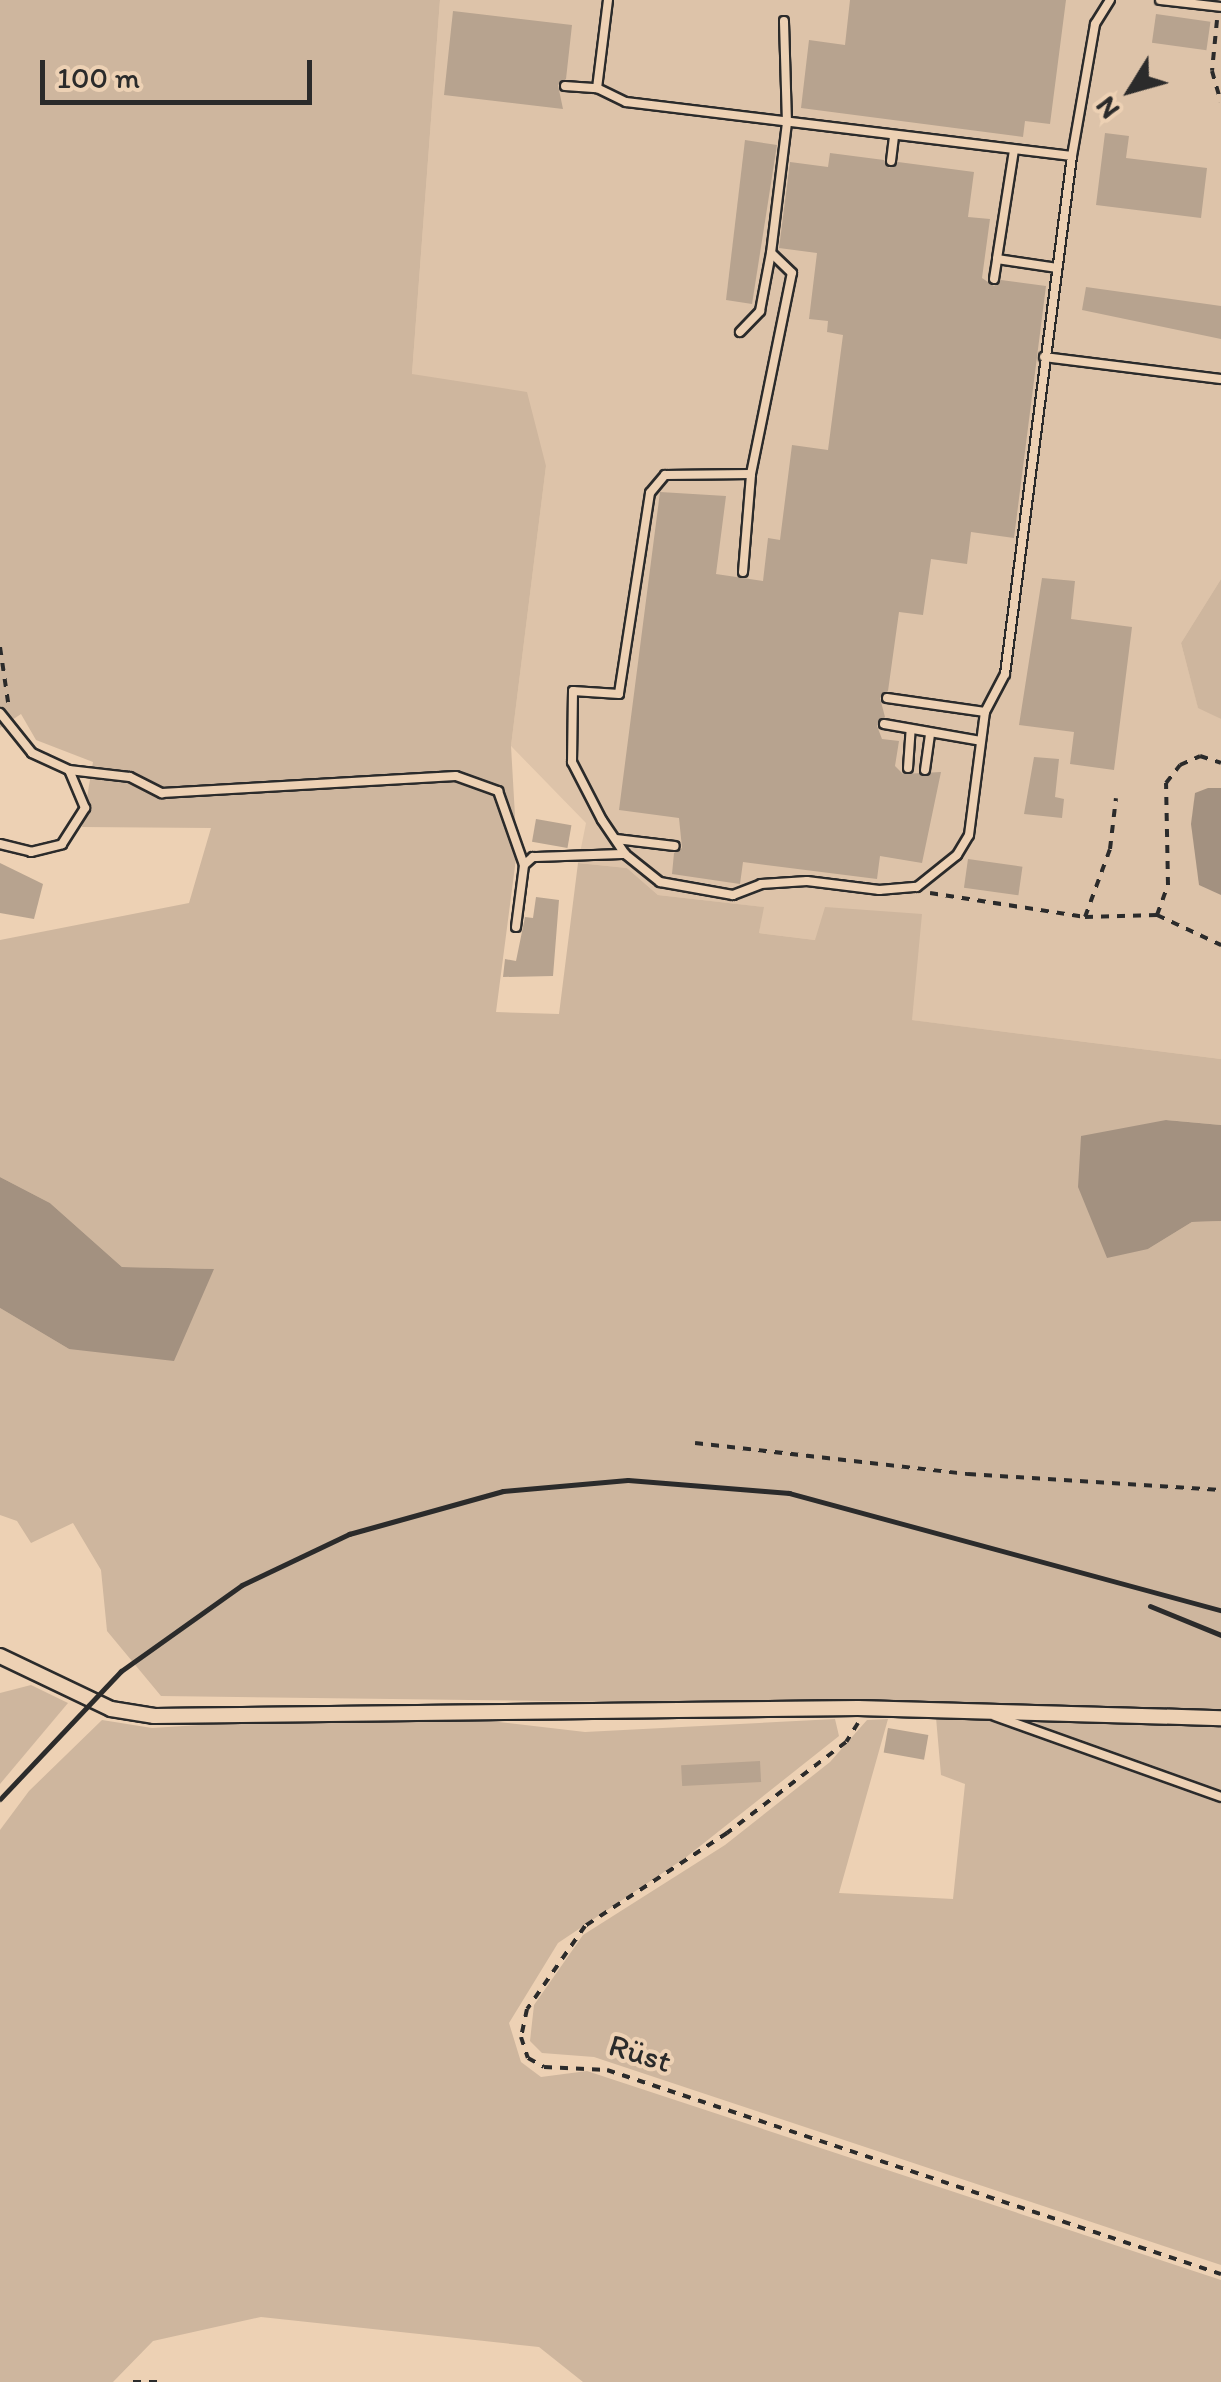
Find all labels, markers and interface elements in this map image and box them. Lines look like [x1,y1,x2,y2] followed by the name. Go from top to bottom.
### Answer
[45,40,318,102] scale bar
[1081,40,1181,140] north arrow
[57,59,140,96] text: 100 m
[1088,90,1126,126] text: N
[604,2025,676,2081] street label: Rüst

